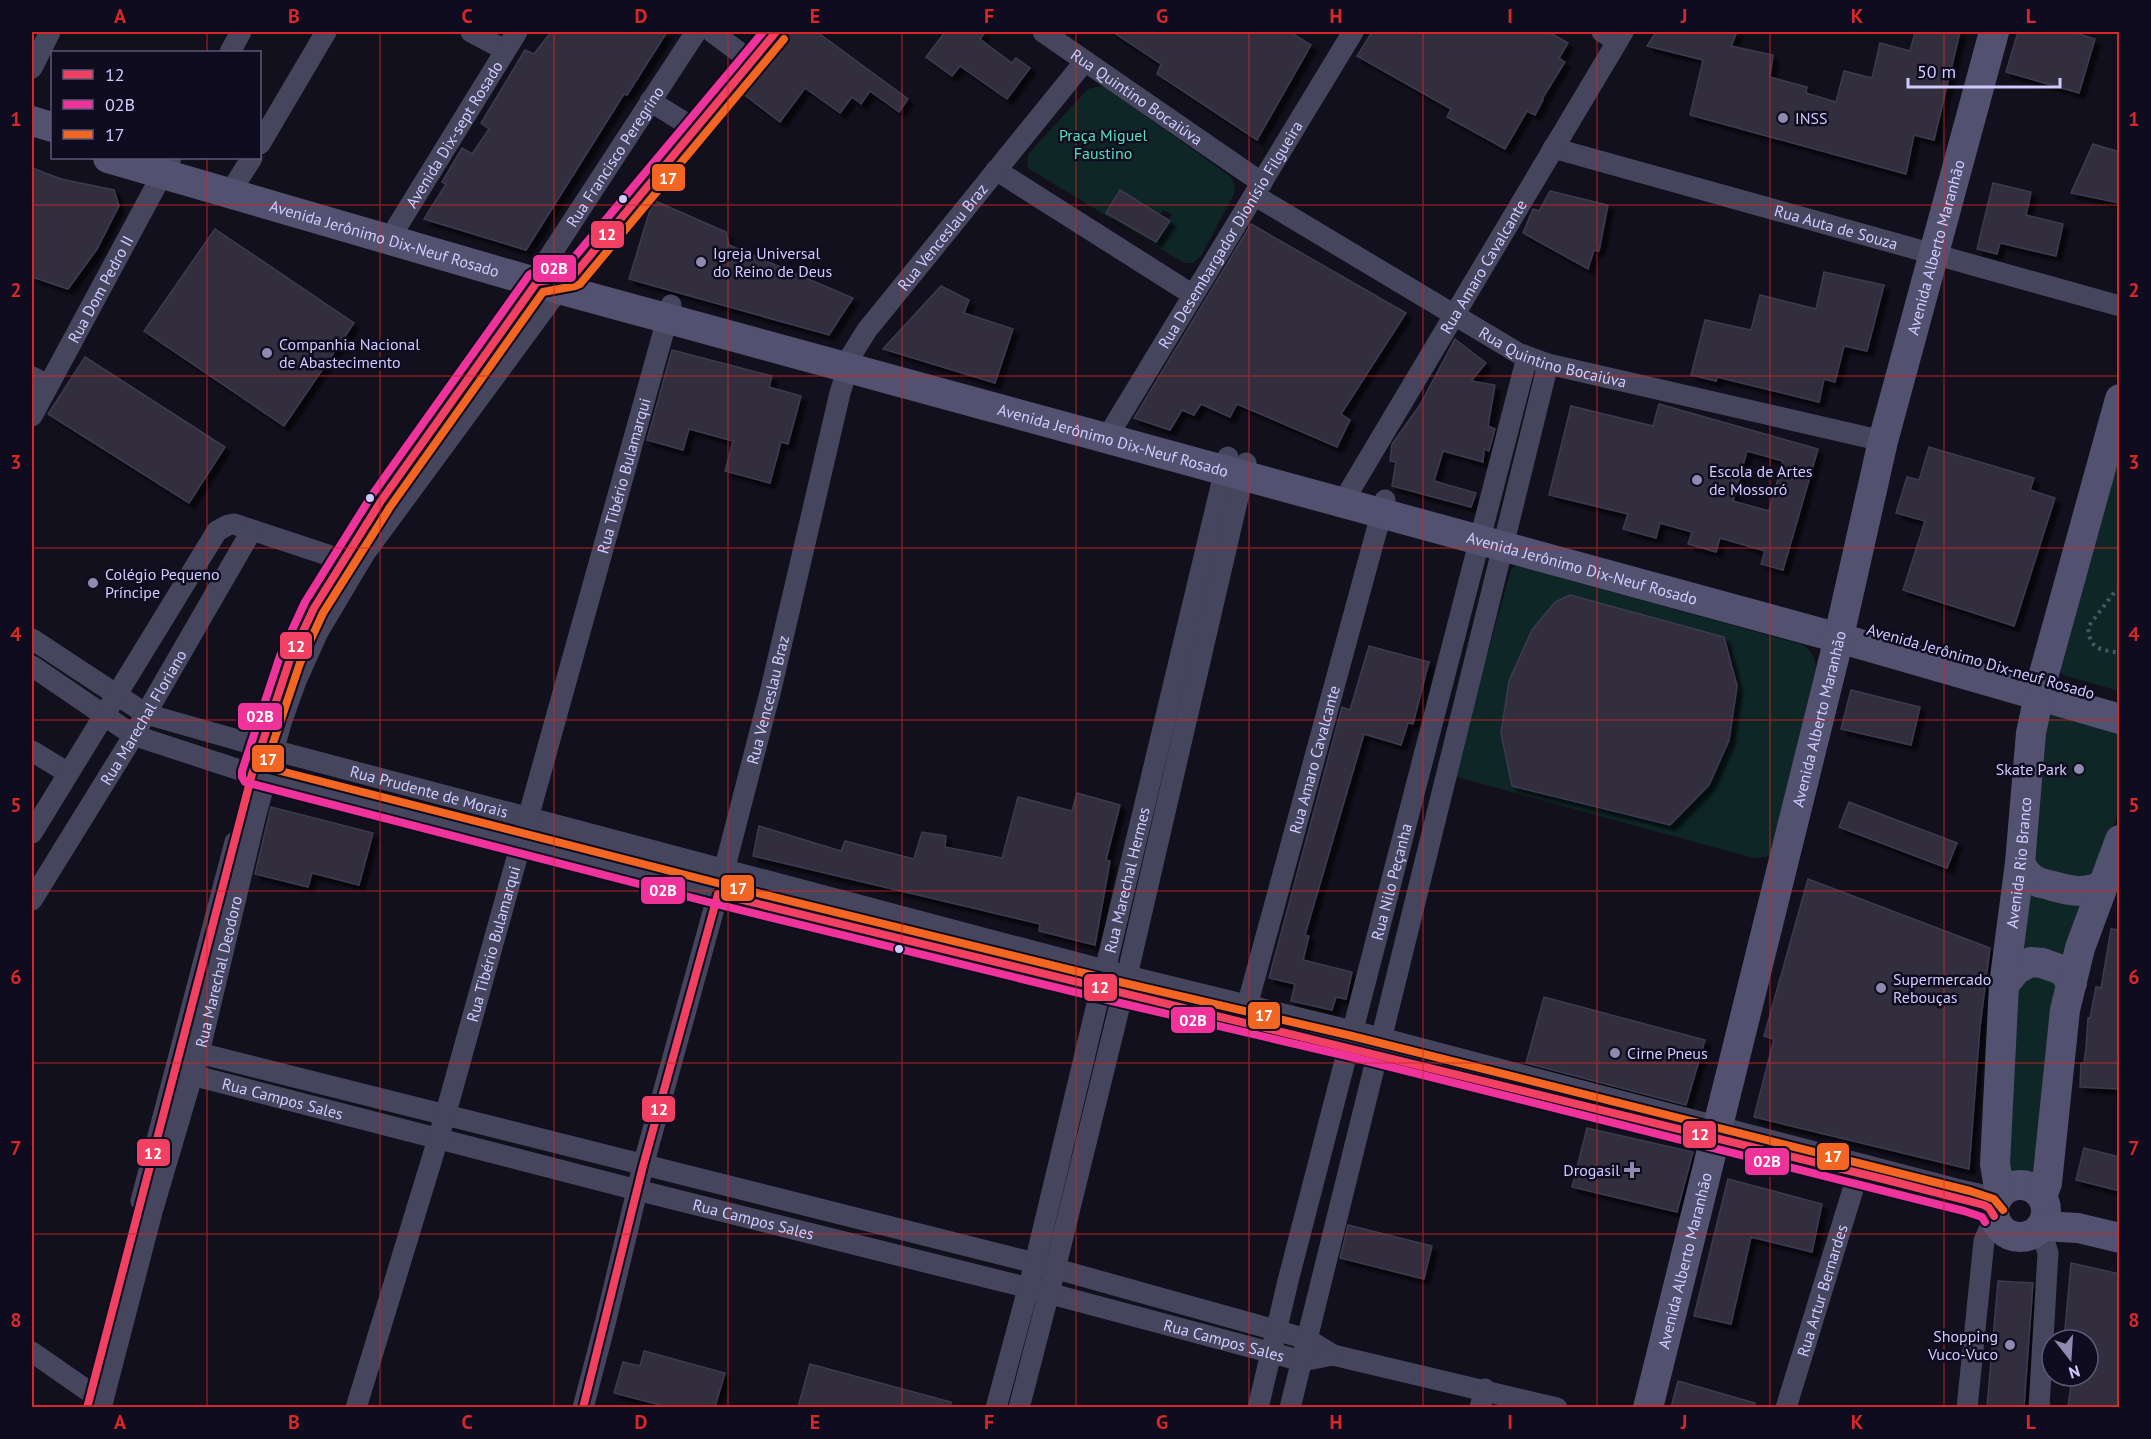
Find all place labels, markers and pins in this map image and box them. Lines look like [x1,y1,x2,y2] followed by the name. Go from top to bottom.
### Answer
[1795,108,1827,128] place label: INSS
[1776,111,1790,125] marker: INSS
[617,193,629,205] unlabelled marker
[713,243,832,281] place label: Igreja Universal do Reino de Deus
[694,255,708,269] marker: Igreja Universal do Reino de Deus
[279,334,420,372] place label: Companhia Nacional de Abastecimento
[260,346,274,360] marker: Companhia Nacional de Abastecimento
[1709,461,1813,499] place label: Escola de Artes de Mossoró
[1690,473,1704,487] marker: Escola de Artes de Mossoró
[364,492,376,504] unlabelled marker
[105,564,220,602] place label: Colégio Pequeno Príncipe
[86,576,100,590] marker: Colégio Pequeno Príncipe
[1996,759,2067,779] place label: Skate Park
[2072,762,2086,776] marker: Skate Park
[893,943,905,955] unlabelled marker
[1893,969,1991,1007] place label: Supermercado Rebouças
[1874,981,1888,995] marker: Supermercado Rebouças
[1627,1043,1708,1063] place label: Cirne Pneus
[1608,1046,1622,1060] marker: Cirne Pneus
[1563,1160,1620,1180] place label: Drogasil
[1625,1163,1639,1177] marker: Drogasil
[1927,1326,1998,1364] place label: Shopping Vuco-Vuco
[2003,1338,2017,1352] marker: Shopping Vuco-Vuco

